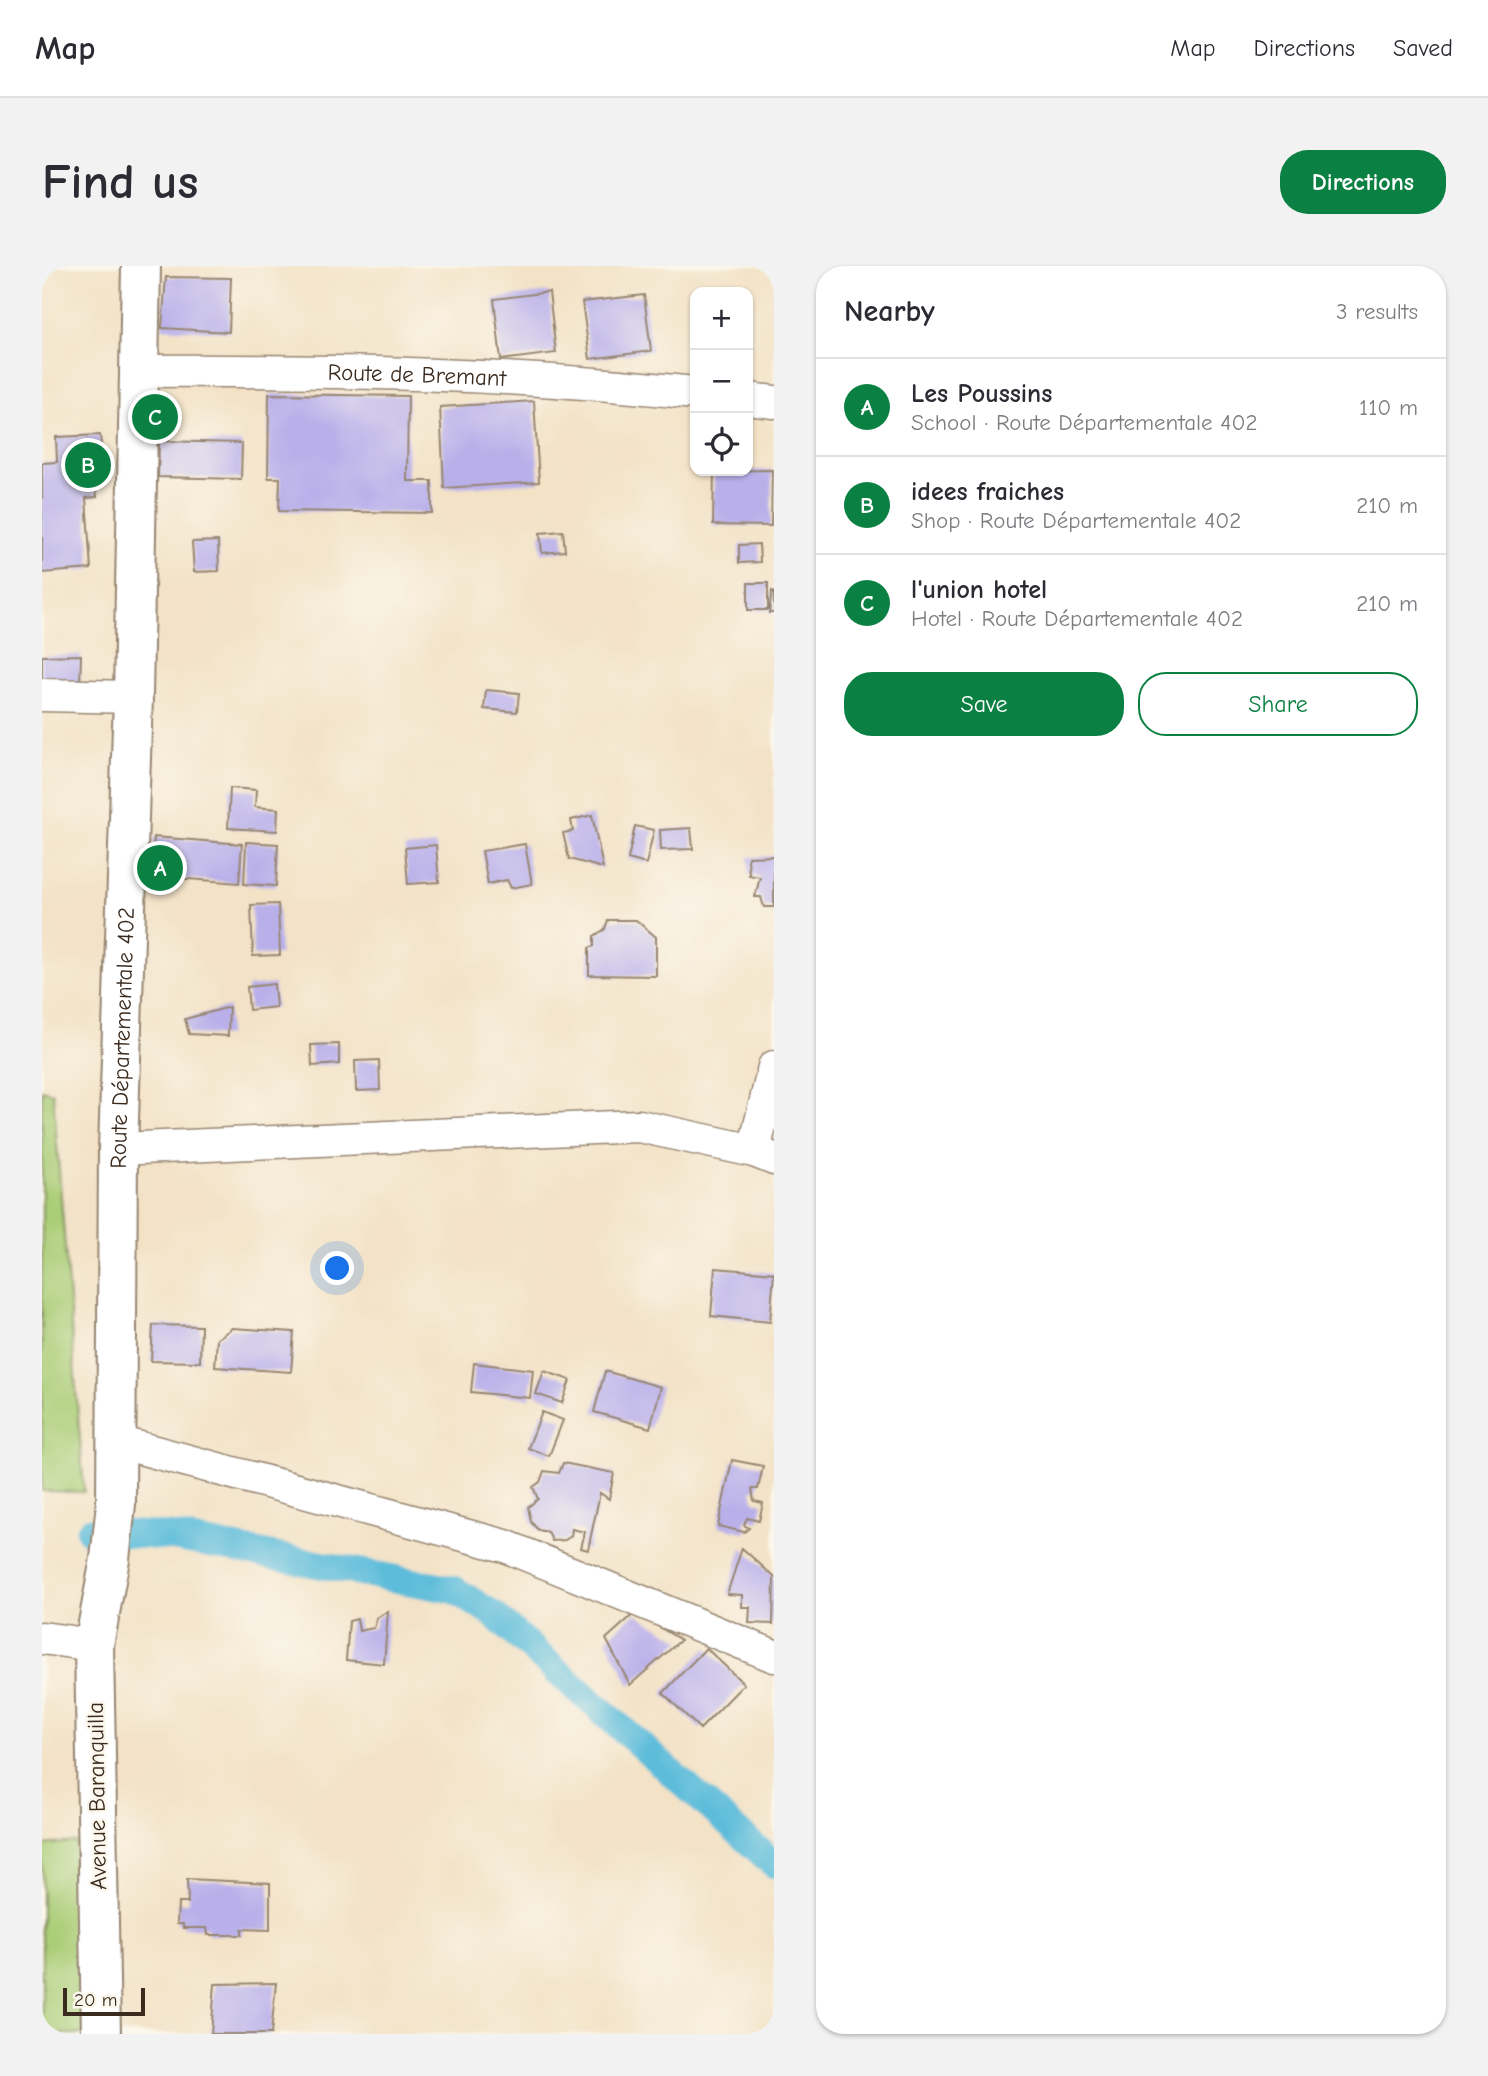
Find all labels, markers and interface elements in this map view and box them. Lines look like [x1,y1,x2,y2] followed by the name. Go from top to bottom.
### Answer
[35,29,96,67] text: Map
[1170,34,1216,62] text: Map
[1254,34,1355,62] text: Directions
[1393,34,1453,62] text: Saved
[1280,150,1446,214] button: Directions
[42,154,198,210] text: Find us
[690,287,753,476] map controls
[690,287,753,350] button: +
[844,294,935,329] text: Nearby
[1336,298,1418,325] text: 3 results
[690,350,753,413] button: −
[327,358,508,392] street label: Route de Bremant
[911,379,1052,409] text: Les Poussins
[132,391,178,443] pin: C
[861,394,873,421] text: A
[1359,394,1418,421] text: 110 m
[911,409,1257,436] text: School · Route Départementale 402
[690,413,753,476] button: locate
[65,439,111,491] pin: B
[911,477,1064,507] text: idees fraiches
[860,492,874,519] text: B
[1356,492,1418,519] text: 210 m
[911,507,1241,534] text: Shop · Route Départementale 402
[911,575,1047,605] text: l'union hotel
[860,590,874,617] text: C
[1356,590,1418,617] text: 210 m
[911,605,1243,632] text: Hotel · Route Départementale 402
[844,672,1124,736] button: Save
[1138,672,1418,736] button: Share
[137,842,183,894] pin: A
[104,907,140,1169] street label: Route Départementale 402
[320,1251,354,1285] your location
[82,1702,112,1890] street label: Avenue Baranquilla
[63,1985,145,2017] scale bar
[74,1989,118,2011] text: 20 m

